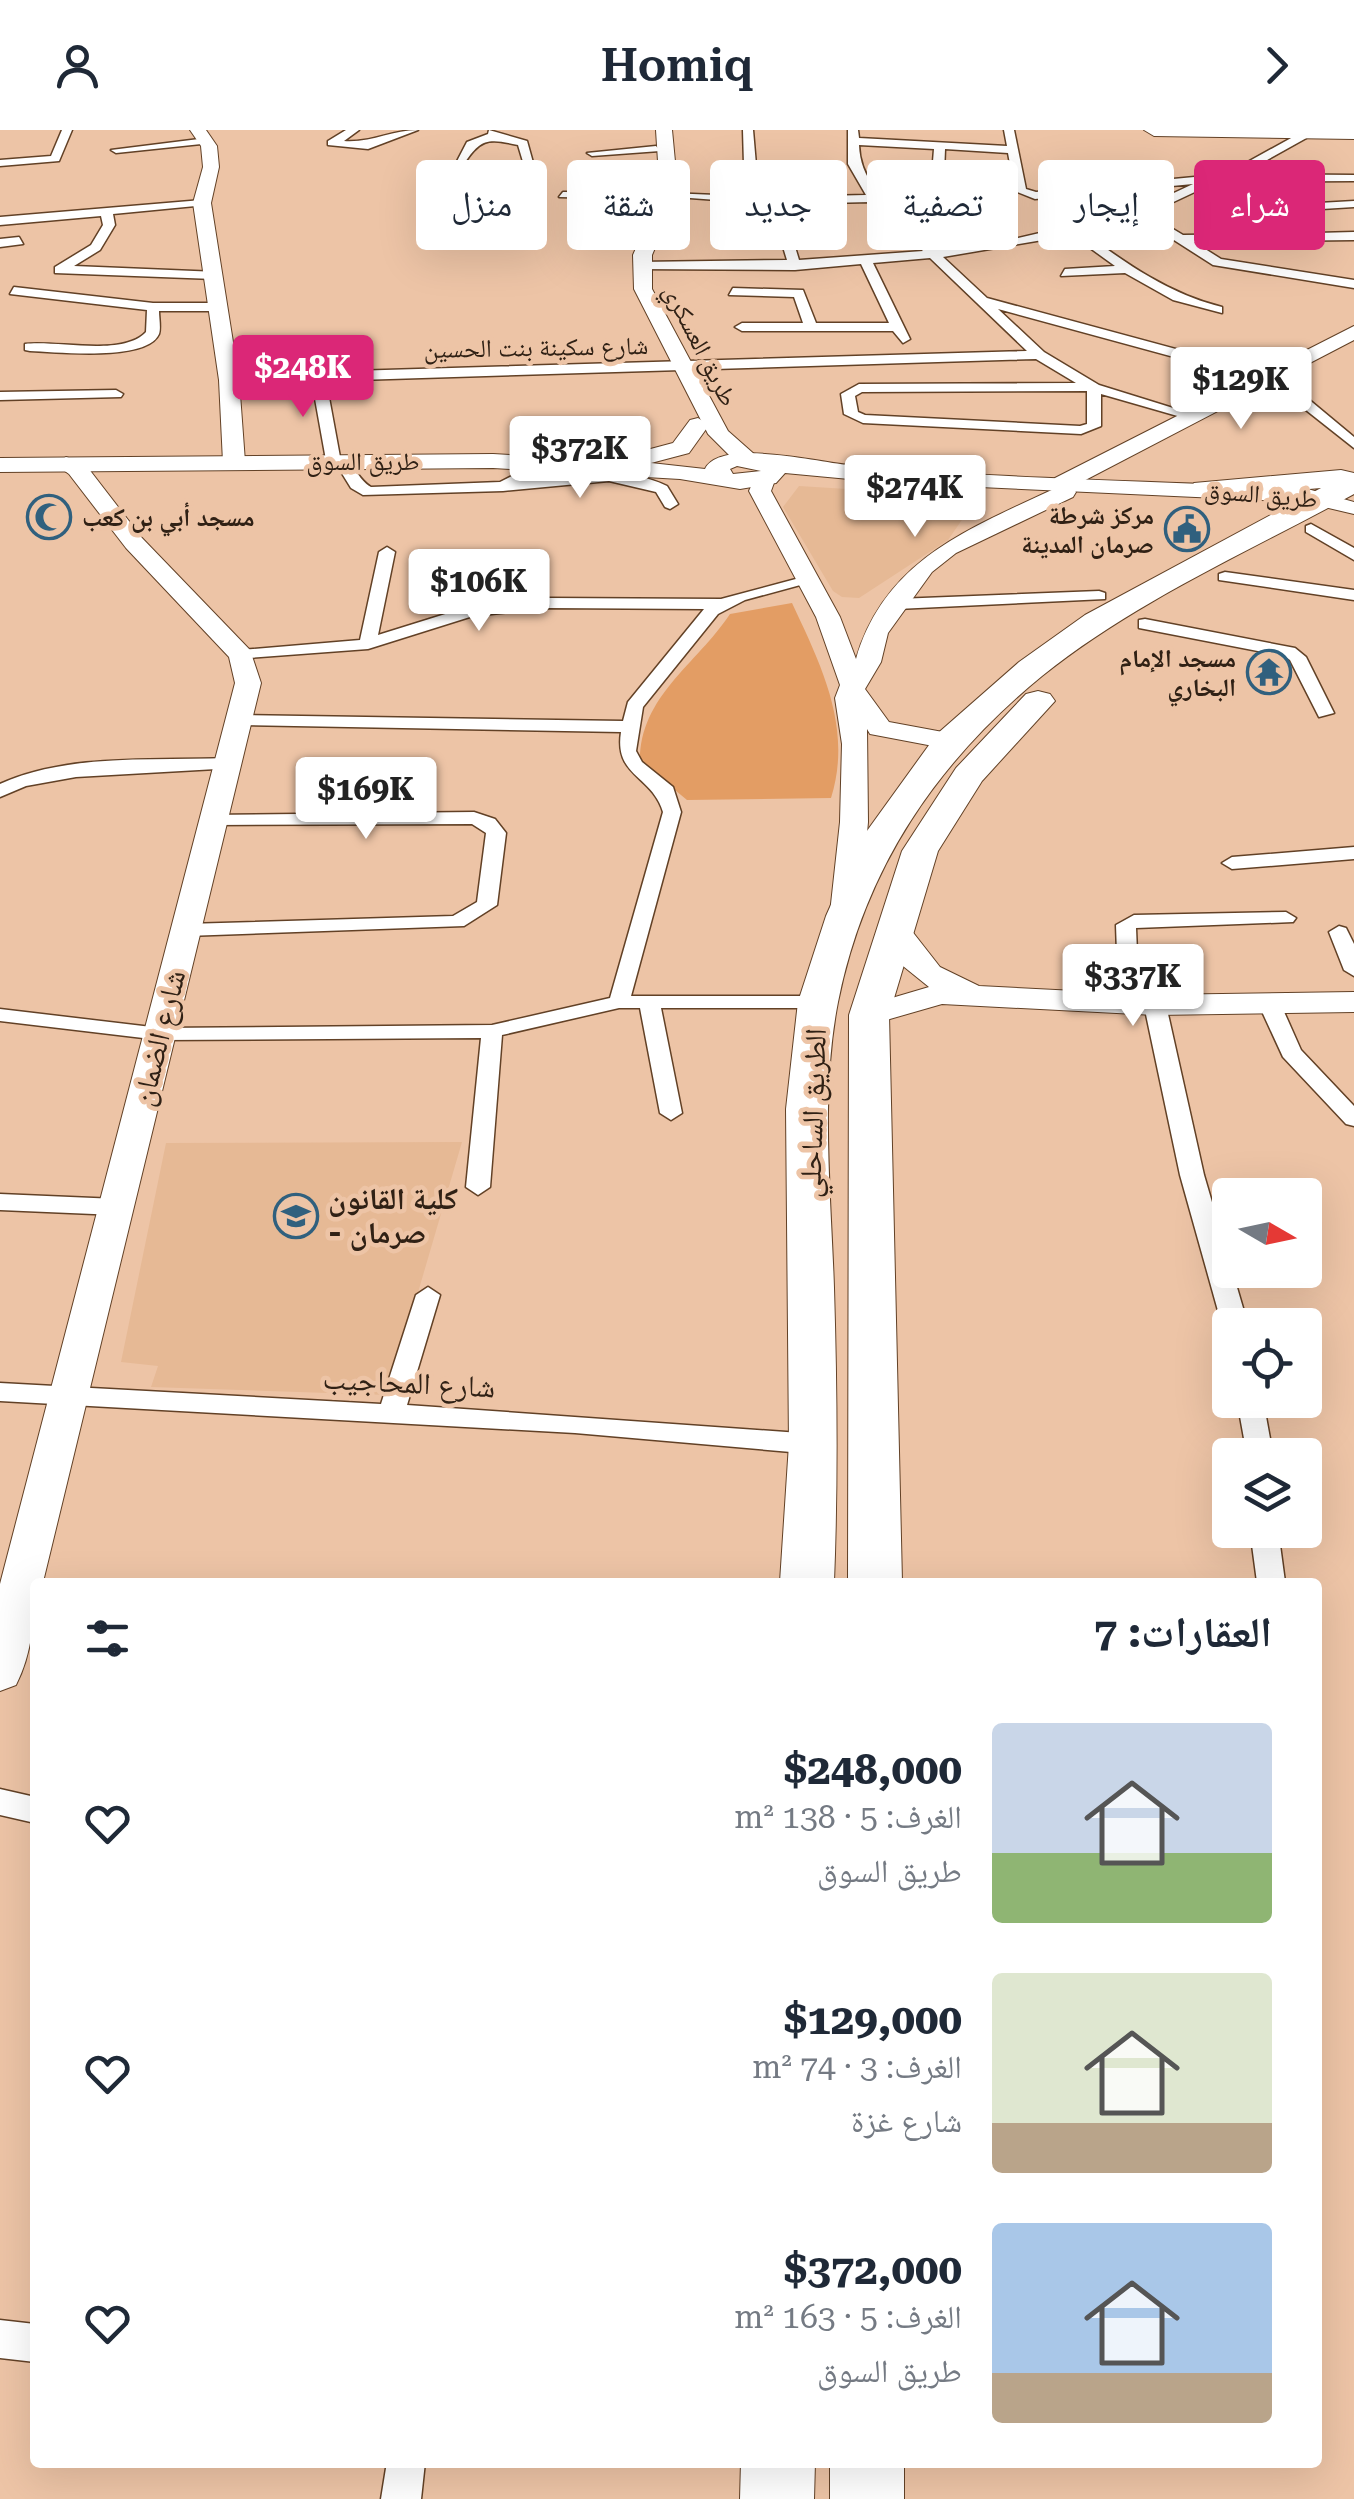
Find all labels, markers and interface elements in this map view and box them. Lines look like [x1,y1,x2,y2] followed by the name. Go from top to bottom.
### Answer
[50,38,105,93] icon: person
[1249,38,1304,93] icon: forward
[601,39,753,92] text: Homiq
[416,160,547,250] chip: منزل
[567,160,690,250] chip: شقة
[710,160,847,250] chip: جديد
[867,160,1018,250] chip: تصفية
[1038,160,1174,250] chip: إيجار
[1194,160,1325,250] chip: شراء
[653,279,744,413] street label: طريق العسكري
[423,331,649,365] street label: شارع سكينة بنت الحسين
[233,335,373,420] pin: $248K
[1171,347,1311,432] pin: $129K
[255,348,351,386] text: $248K
[1193,360,1289,398] text: $129K
[510,416,650,501] pin: $372K
[532,429,628,467] text: $372K
[306,447,420,477] street label: طريق السوق
[845,455,985,540] pin: $274K
[867,468,963,506] text: $274K
[1203,475,1319,515] street label: طريق السوق
[26,494,72,540] mosque icon: مسجد أبي بن كعب
[1021,501,1154,559] place label: مركز شرطة صرمان المدينة
[82,502,255,537] place label: مسجد أبي بن كعب
[1164,506,1210,552] public building icon: مركز شرطة صرمان المدينة
[409,549,549,634] pin: $106K
[431,562,527,600] text: $106K
[1120,644,1236,707] place label: مسجد الإمام البخاري
[1246,649,1292,695] temple icon: مسجد الإمام البخاري
[296,757,436,842] pin: $169K
[318,770,414,808] text: $169K
[1063,944,1203,1029] pin: $337K
[1085,957,1181,995] text: $337K
[125,966,194,1110] street label: شارع الضمان
[792,1028,840,1199] street label: الطريق الساحلي
[1212,1178,1322,1288] north arrow
[1212,1178,1322,1548] map controls
[328,1181,458,1251] place label: كلية القانون - صرمان
[273,1193,319,1239] school or university icon: كلية القانون - صرمان
[1212,1308,1322,1418] button: locate
[322,1361,496,1406] street label: شارع المحاجيب
[1212,1438,1322,1548] button: layers
[1094,1608,1272,1657] text: العقارات: 7
[80,1611,135,1666] icon: filters
[784,1745,962,1794] text: $248,000
[1072,1763,1192,1883] icon: home
[80,1796,135,1851] icon: heart
[734,1798,962,1836] text: الغرف: 5 · 138 m²
[817,1852,962,1890] text: طريق السوق
[784,1995,962,2044] text: $129,000
[1072,2013,1192,2133] icon: home
[80,2046,135,2101] icon: heart
[752,2048,962,2086] text: الغرف: 3 · 74 m²
[851,2102,962,2140] text: شارع غزة
[784,2245,962,2294] text: $372,000
[1072,2263,1192,2383] icon: home
[80,2296,135,2351] icon: heart
[734,2298,962,2336] text: الغرف: 5 · 163 m²
[817,2352,962,2390] text: طريق السوق

